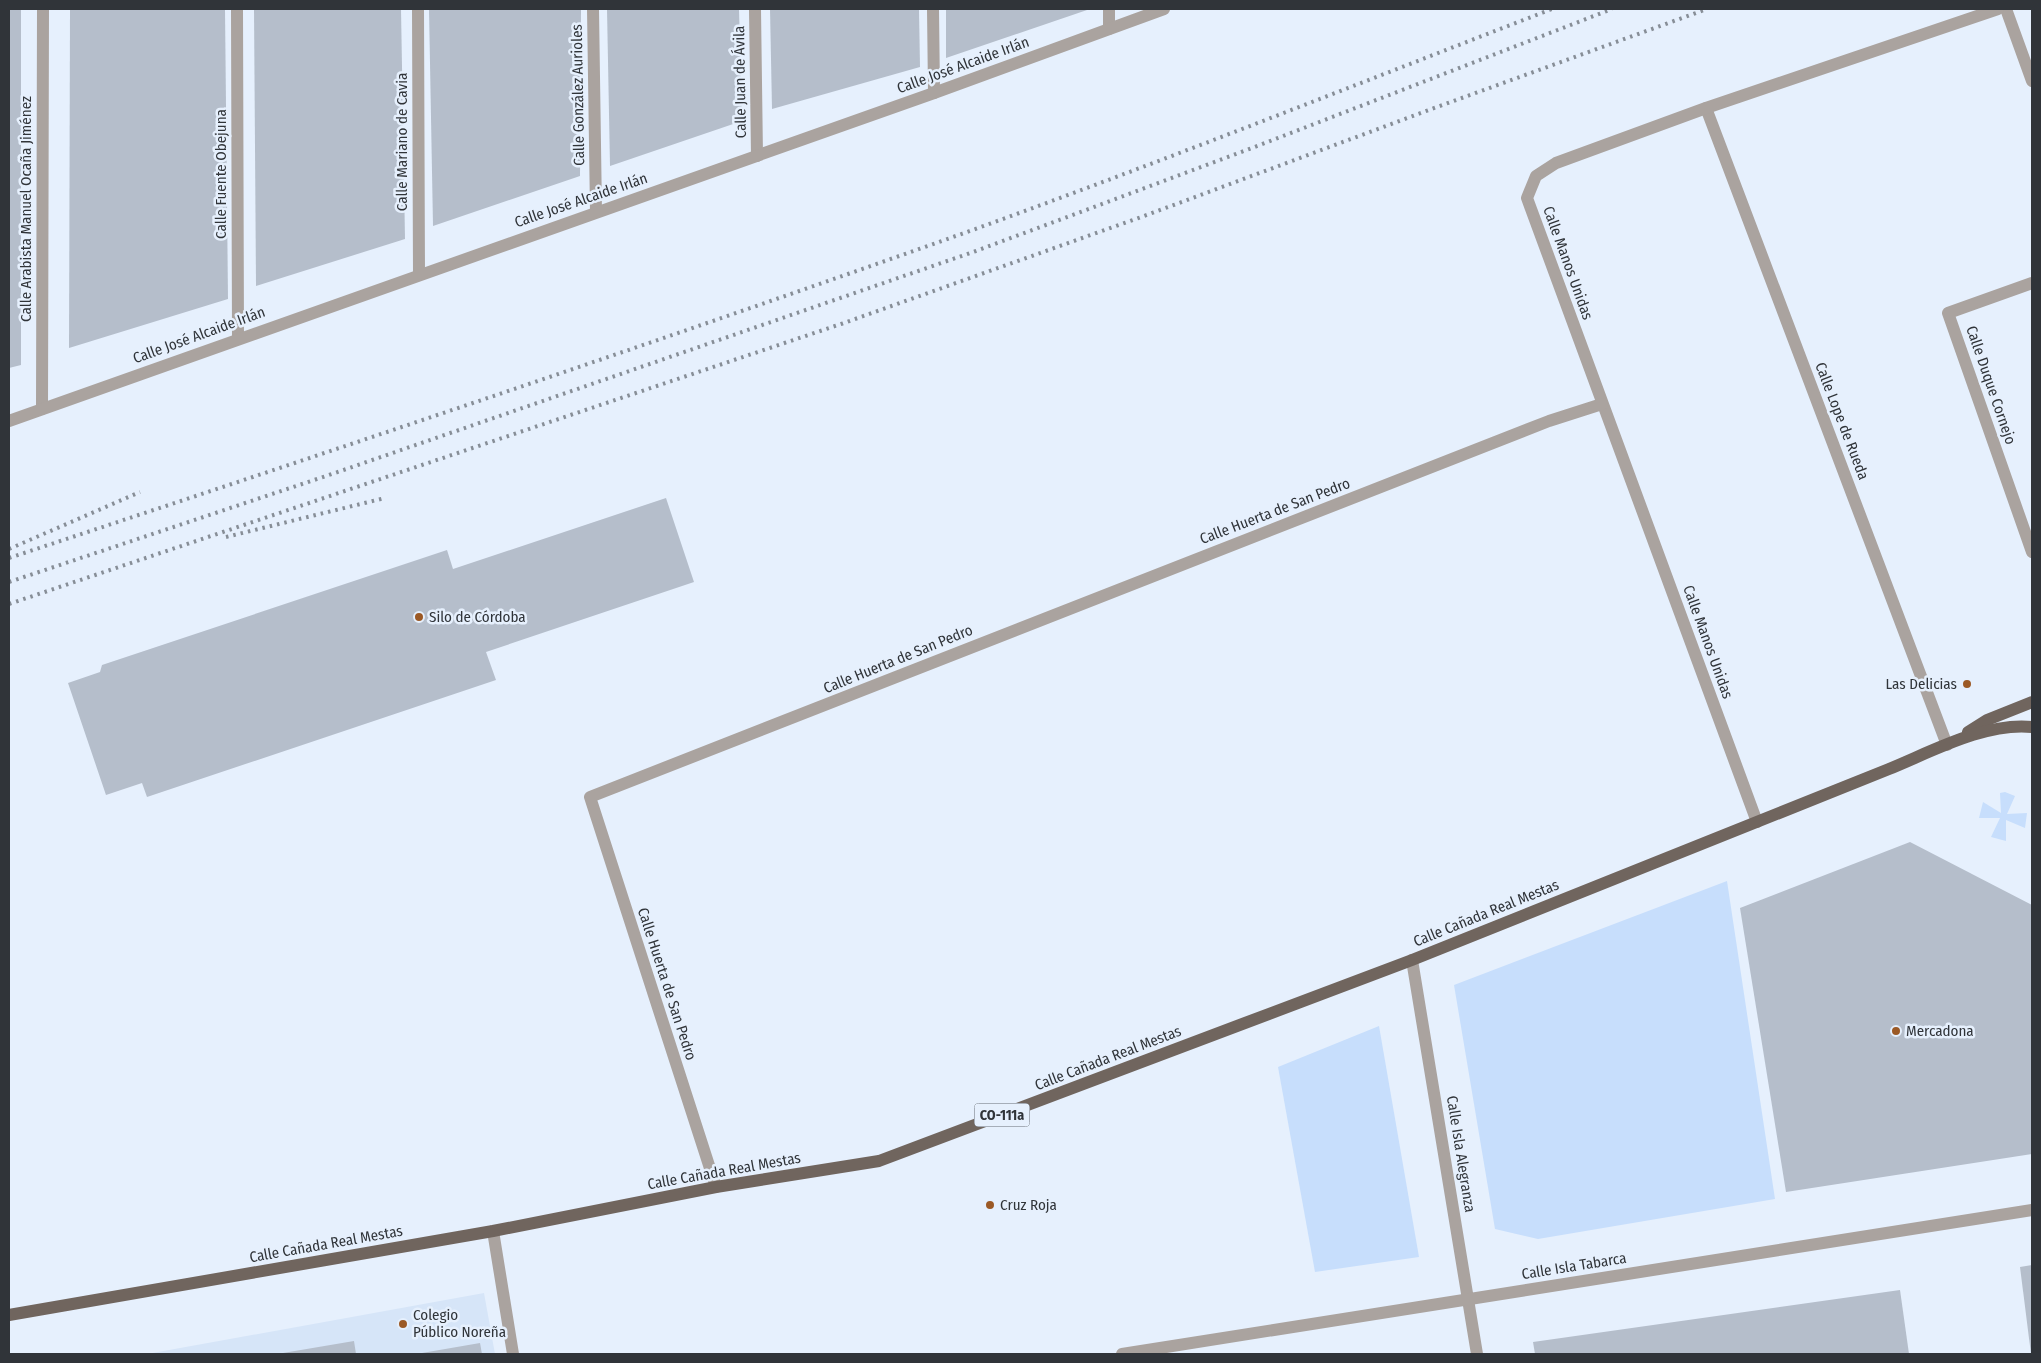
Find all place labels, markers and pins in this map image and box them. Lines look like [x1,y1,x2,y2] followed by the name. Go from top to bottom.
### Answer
[429,608,526,626] place label: Silo de Córdoba
[413,611,425,623] marker: Silo de Córdoba
[1886,675,1957,693] place label: Las Delicias
[1961,678,1973,690] marker: Las Delicias
[1906,1022,1974,1040] place label: Mercadona
[1890,1025,1902,1037] marker: Mercadona
[1000,1196,1057,1214] place label: Cruz Roja
[984,1199,996,1211] marker: Cruz Roja
[413,1306,506,1341] place label: Colegio Público Noreña
[397,1318,409,1330] marker: Colegio Público Noreña

